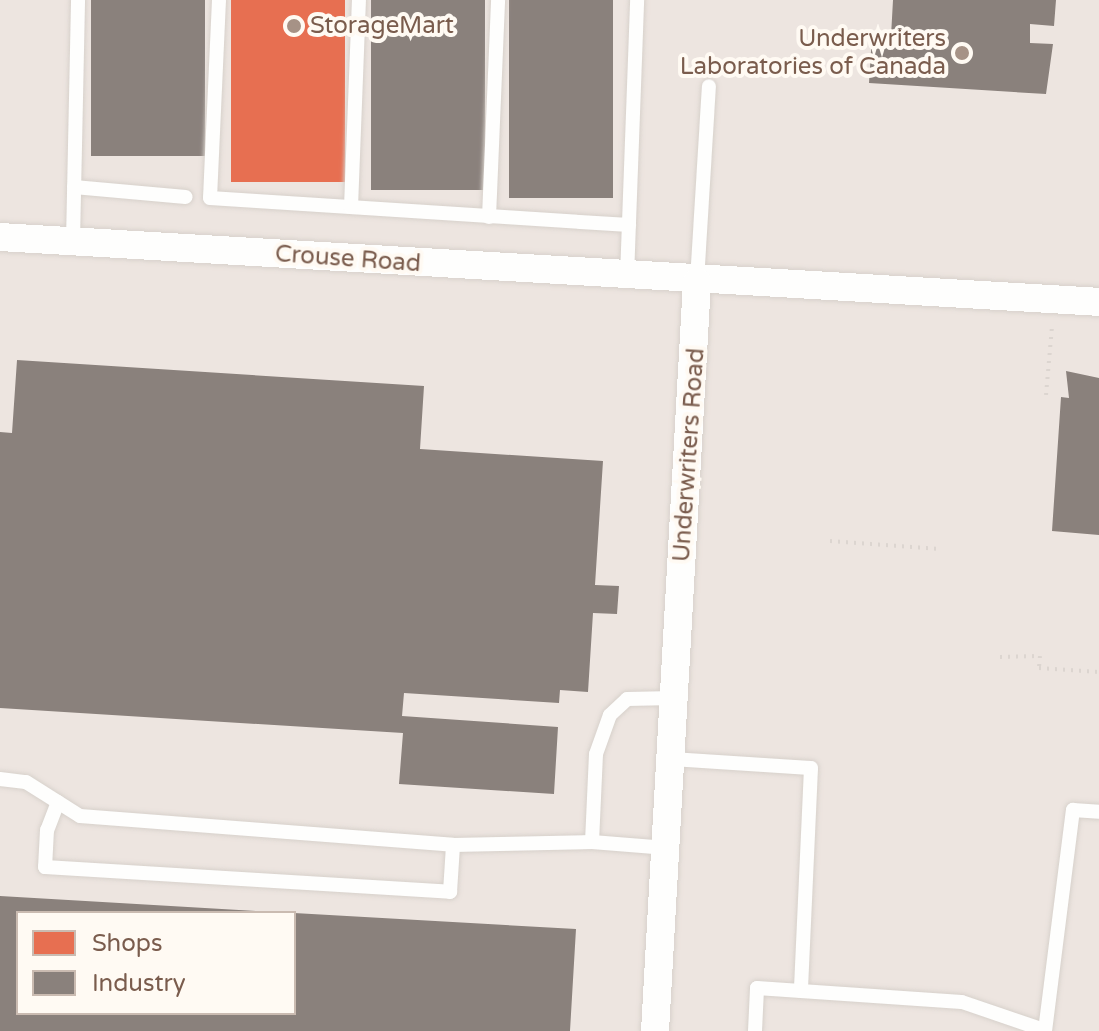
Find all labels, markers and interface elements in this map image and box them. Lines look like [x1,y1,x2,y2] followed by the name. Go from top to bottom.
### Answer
[310,12,454,40] place label: StorageMart
[285,17,303,35] marker: StorageMart
[680,25,946,81] place label: Underwriters Laboratories of Canada
[953,44,971,62] marker: Underwriters Laboratories of Canada
[274,240,422,278] street label: Crouse Road
[667,347,711,563] street label: Underwriters Road
[16,911,296,1015] legend
[92,929,162,958] text: Shops
[92,969,186,998] text: Industry

